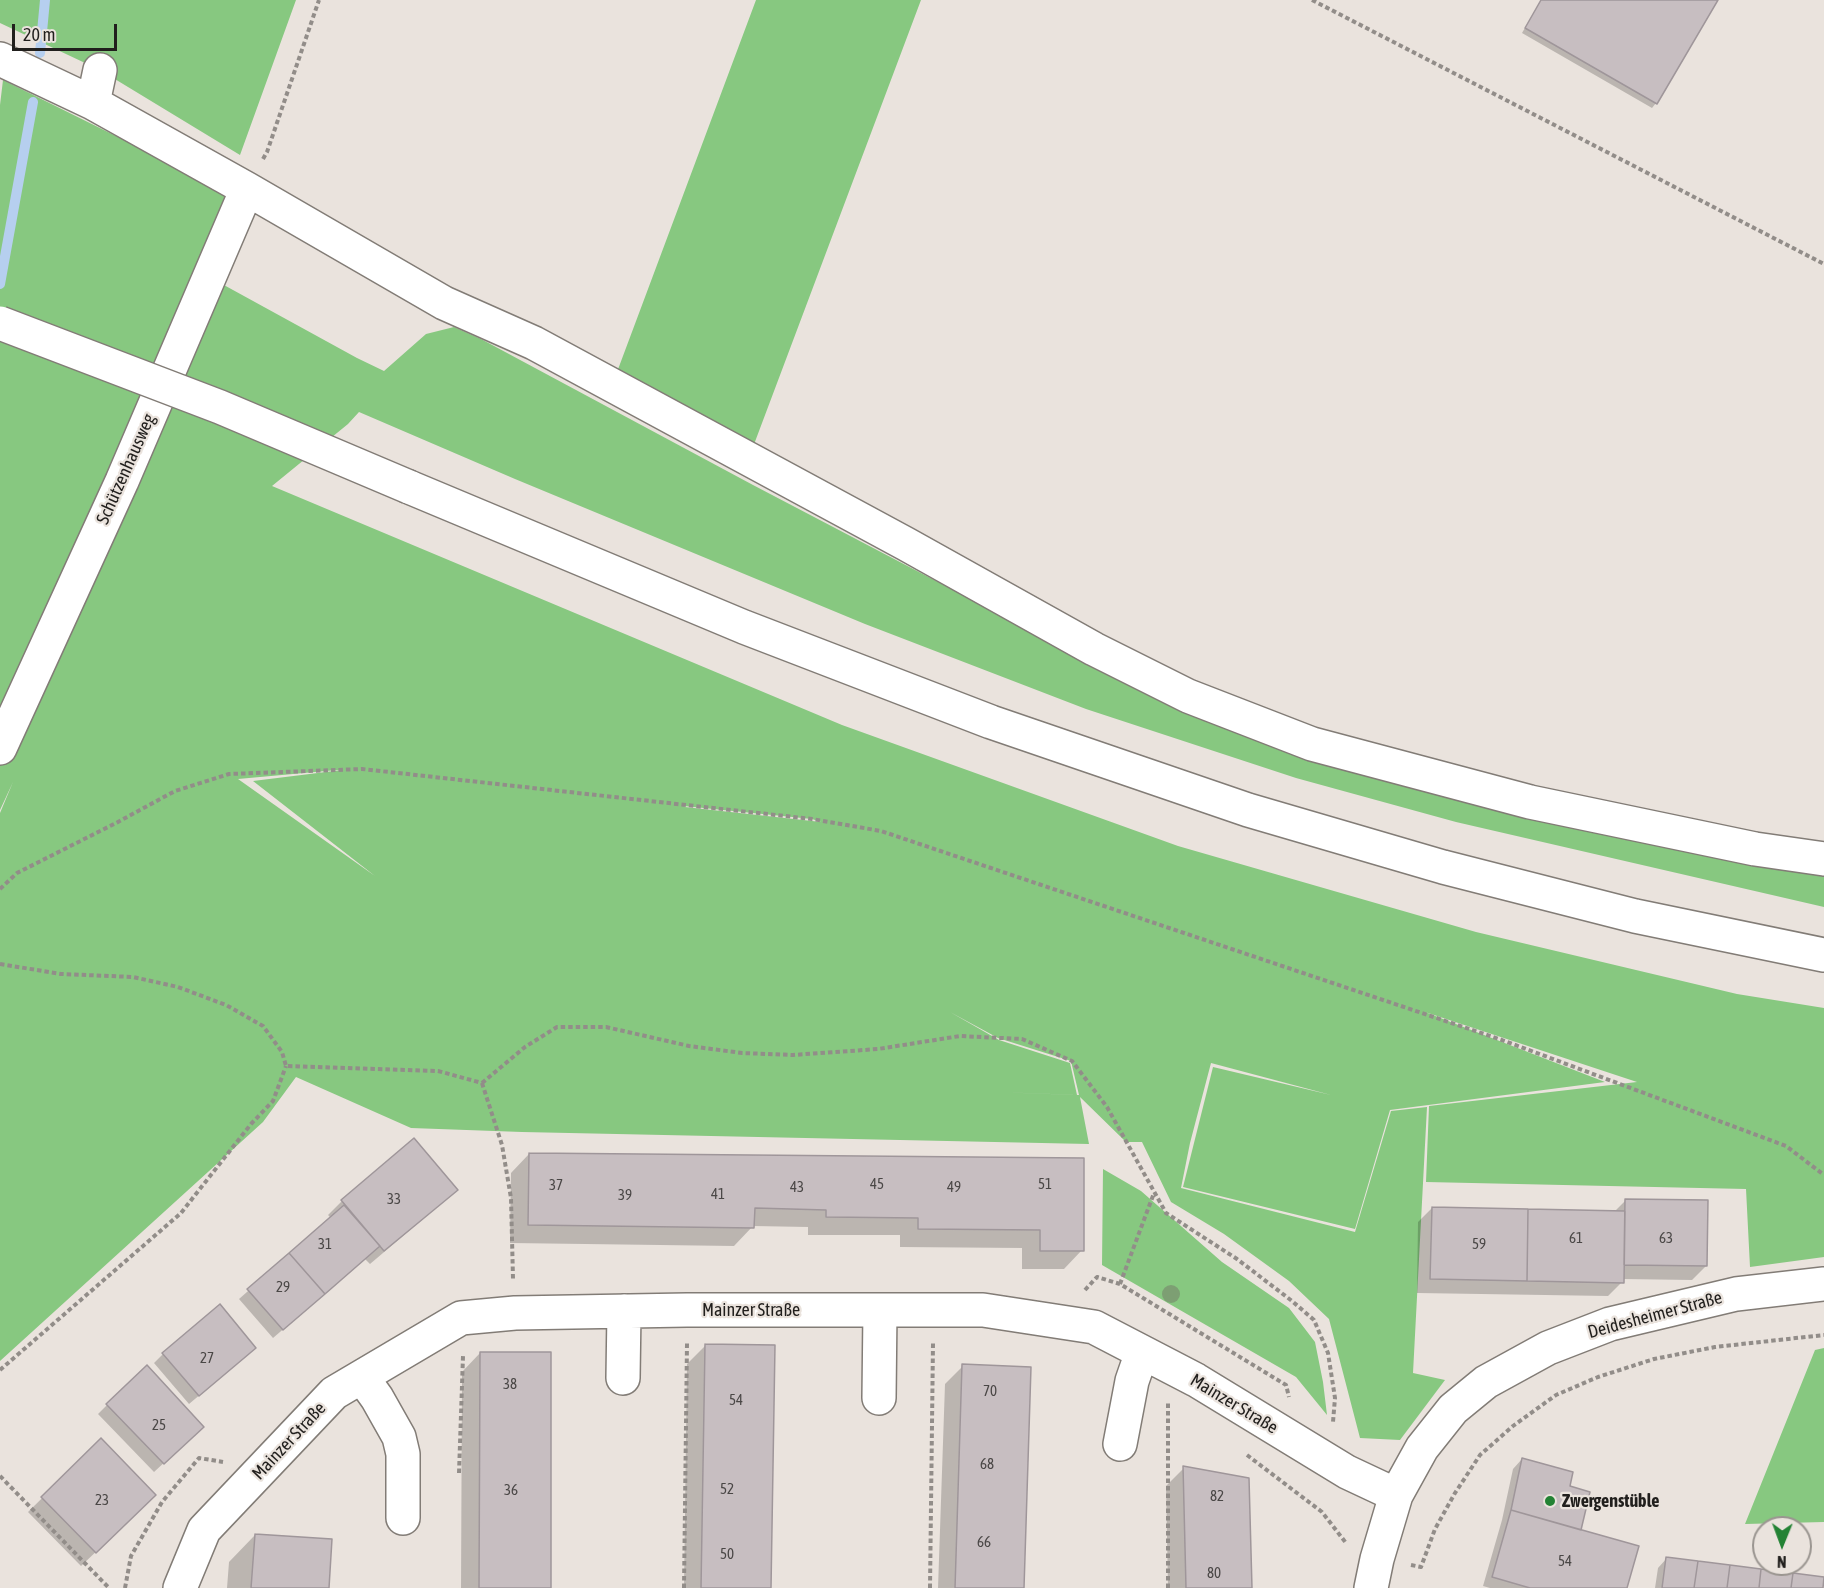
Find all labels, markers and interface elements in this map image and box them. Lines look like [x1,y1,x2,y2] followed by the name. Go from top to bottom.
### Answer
[15,12,120,50] scale bar
[23,24,55,45] text: 20 m
[92,410,160,528] street label: Schützenhausweg
[870,1175,884,1193] house number: 45
[1038,1175,1052,1193] house number: 51
[549,1176,563,1194] house number: 37
[790,1178,804,1196] house number: 43
[947,1178,961,1196] house number: 49
[711,1185,725,1203] house number: 41
[618,1186,632,1204] house number: 39
[387,1190,401,1208] house number: 33
[1569,1229,1583,1247] house number: 61
[1659,1229,1673,1247] house number: 63
[318,1235,332,1253] house number: 31
[1472,1235,1486,1253] house number: 59
[276,1278,290,1296] house number: 29
[1586,1287,1724,1343] street label: Deidesheimer Straße
[702,1299,800,1321] street label: Mainzer Straße
[200,1349,214,1367] house number: 27
[1186,1369,1282,1439] street label: Mainzer Straße
[503,1375,517,1393] house number: 38
[983,1382,997,1400] house number: 70
[729,1391,743,1409] house number: 54
[248,1398,330,1484] street label: Mainzer Straße
[152,1416,166,1434] house number: 25
[980,1455,994,1473] house number: 68
[720,1480,734,1498] house number: 52
[504,1481,518,1499] house number: 36
[1210,1487,1224,1505] house number: 82
[1562,1490,1659,1512] place label: Zwergenstüble
[95,1491,109,1509] house number: 23
[1543,1494,1557,1508] marker: Zwergenstüble
[1752,1516,1812,1576] north arrow
[977,1533,991,1551] house number: 66
[720,1545,734,1563] house number: 50
[1558,1552,1572,1570] house number: 54
[1777,1553,1787,1571] text: N
[1207,1564,1221,1582] house number: 80

